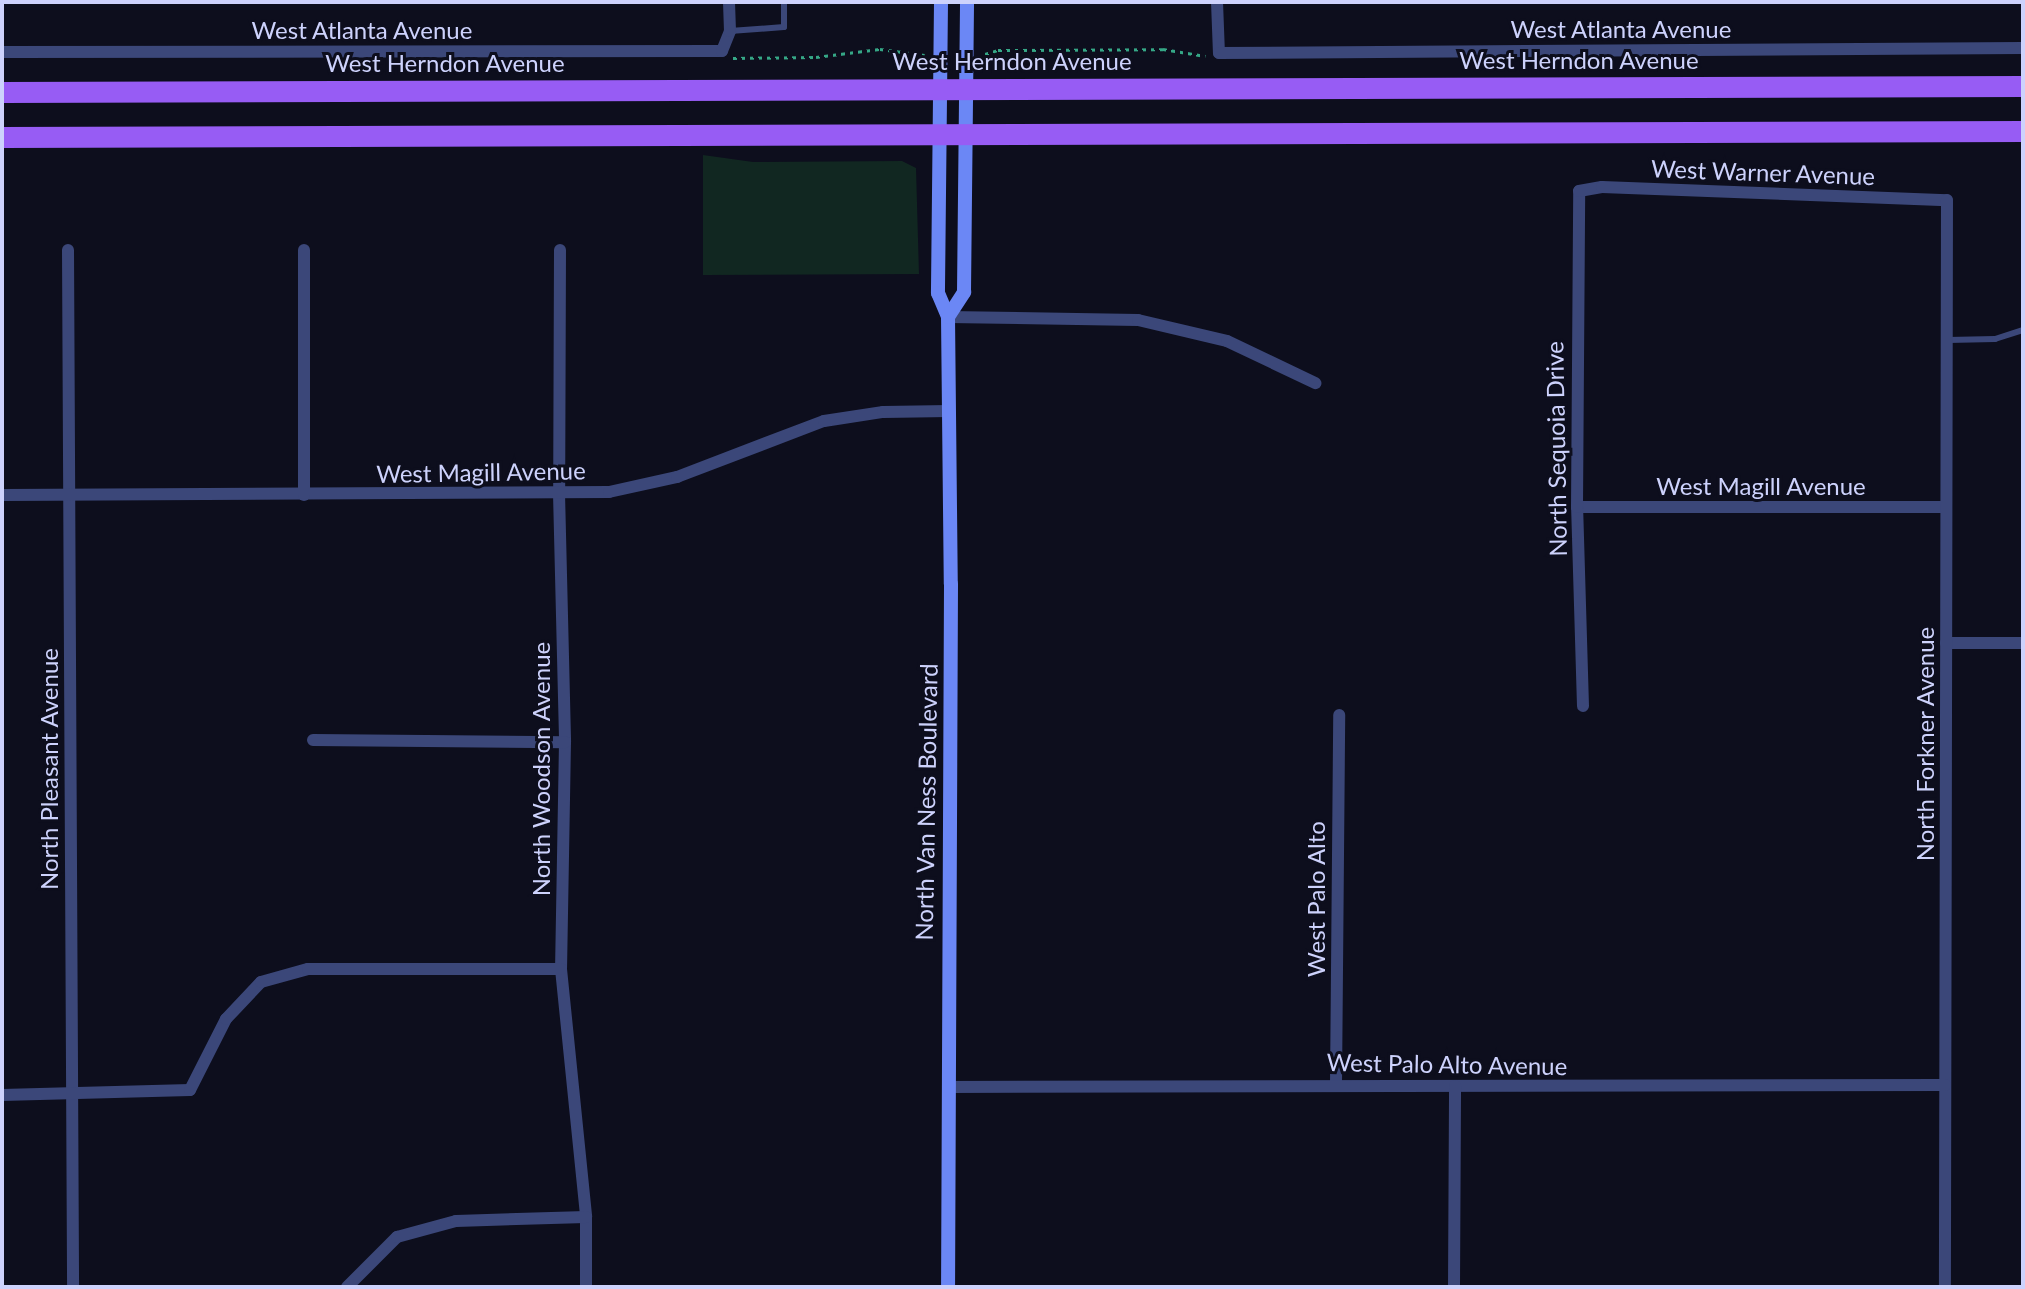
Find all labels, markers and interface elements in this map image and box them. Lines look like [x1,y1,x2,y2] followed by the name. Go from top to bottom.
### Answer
[1510,15,1732,43] street label: West Atlanta Avenue
[251,16,473,44] street label: West Atlanta Avenue
[1459,46,1699,74] street label: West Herndon Avenue
[892,47,1132,75] street label: West Herndon Avenue
[325,49,565,77] street label: West Herndon Avenue
[1650,154,1876,190] street label: West Warner Avenue
[1540,341,1572,557] street label: North Sequoia Drive
[376,456,586,488] street label: West Magill Avenue
[1656,472,1866,500] street label: West Magill Avenue
[1911,626,1939,862] street label: North Forkner Avenue
[527,641,555,897] street label: North Woodson Avenue
[35,648,63,890] street label: North Pleasant Avenue
[909,663,943,941] street label: North Van Ness Boulevard
[1302,821,1330,977] street label: West Palo Alto
[1326,1047,1568,1081] street label: West Palo Alto Avenue

